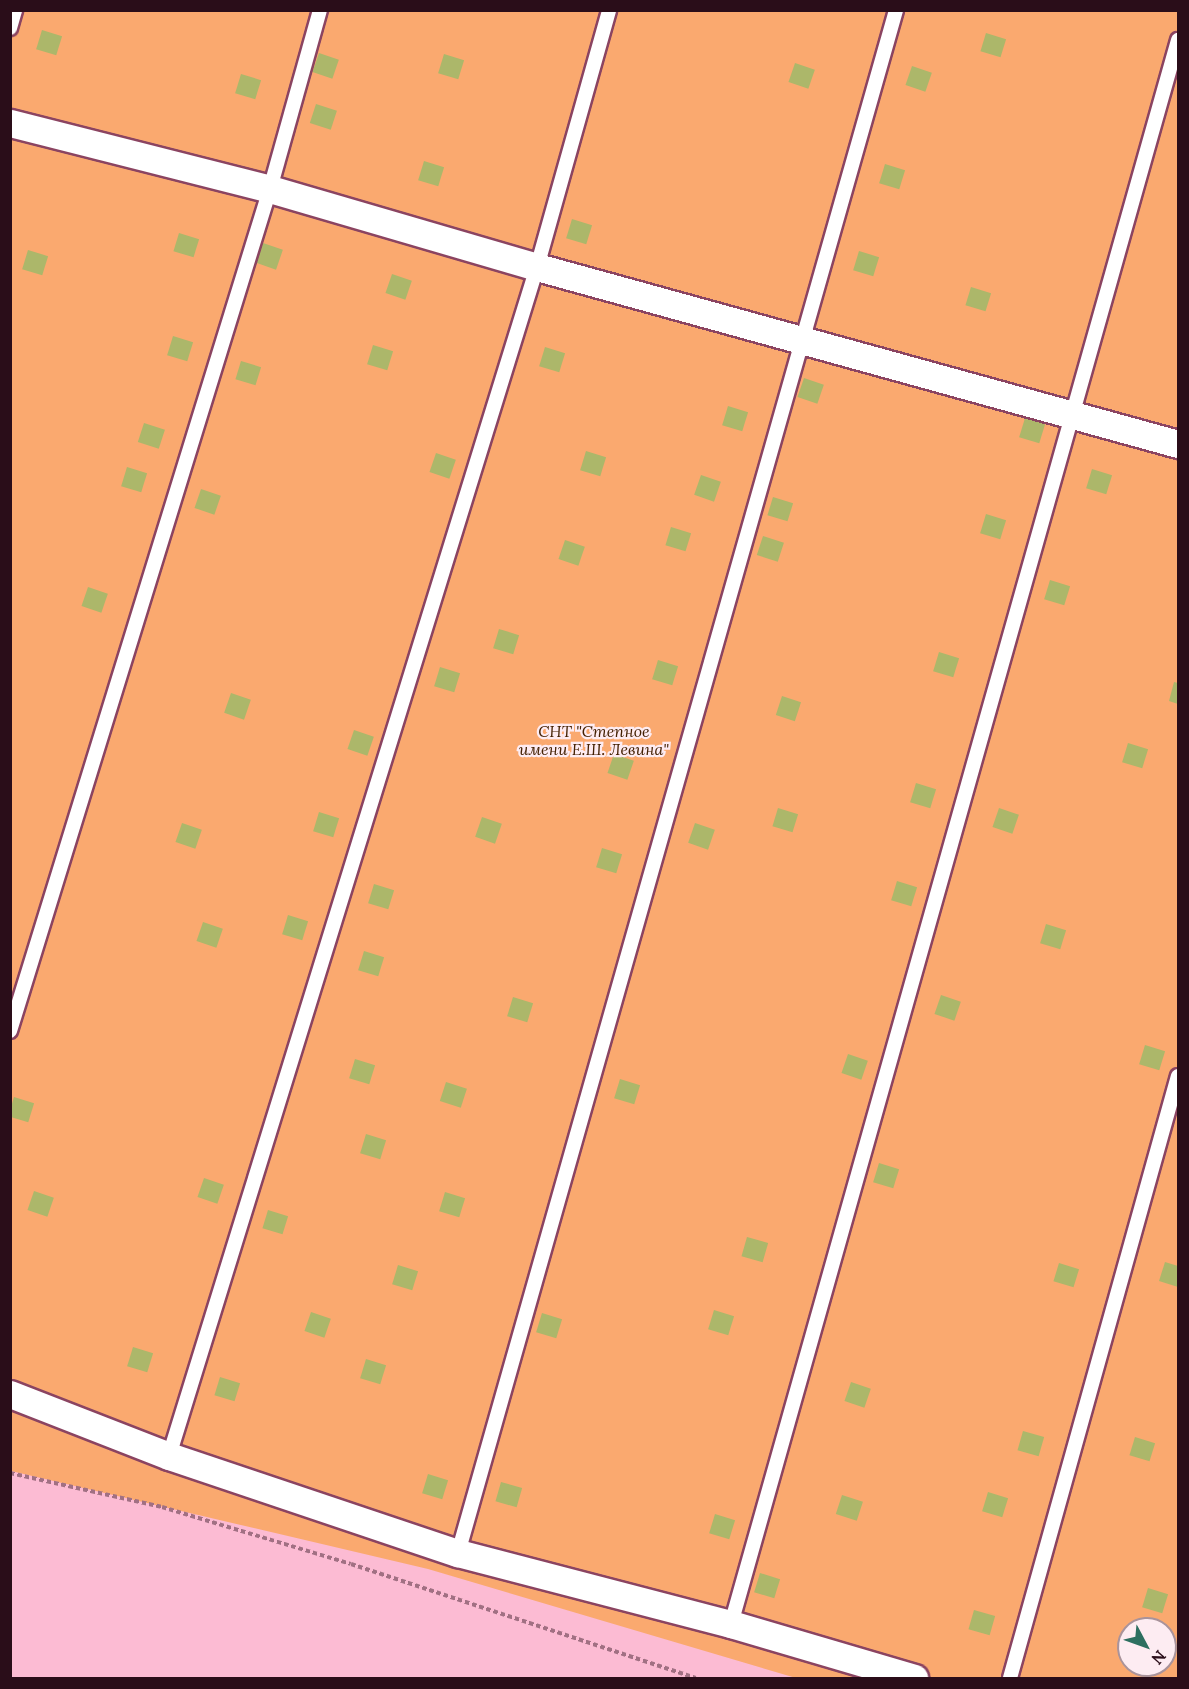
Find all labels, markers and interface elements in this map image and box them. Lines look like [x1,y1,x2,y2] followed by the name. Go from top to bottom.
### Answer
[519,721,669,759] park label: СНТ "Степное имени Е.Ш. Левина"
[1117,1617,1177,1677] north arrow
[1147,1646,1171,1669] text: N

